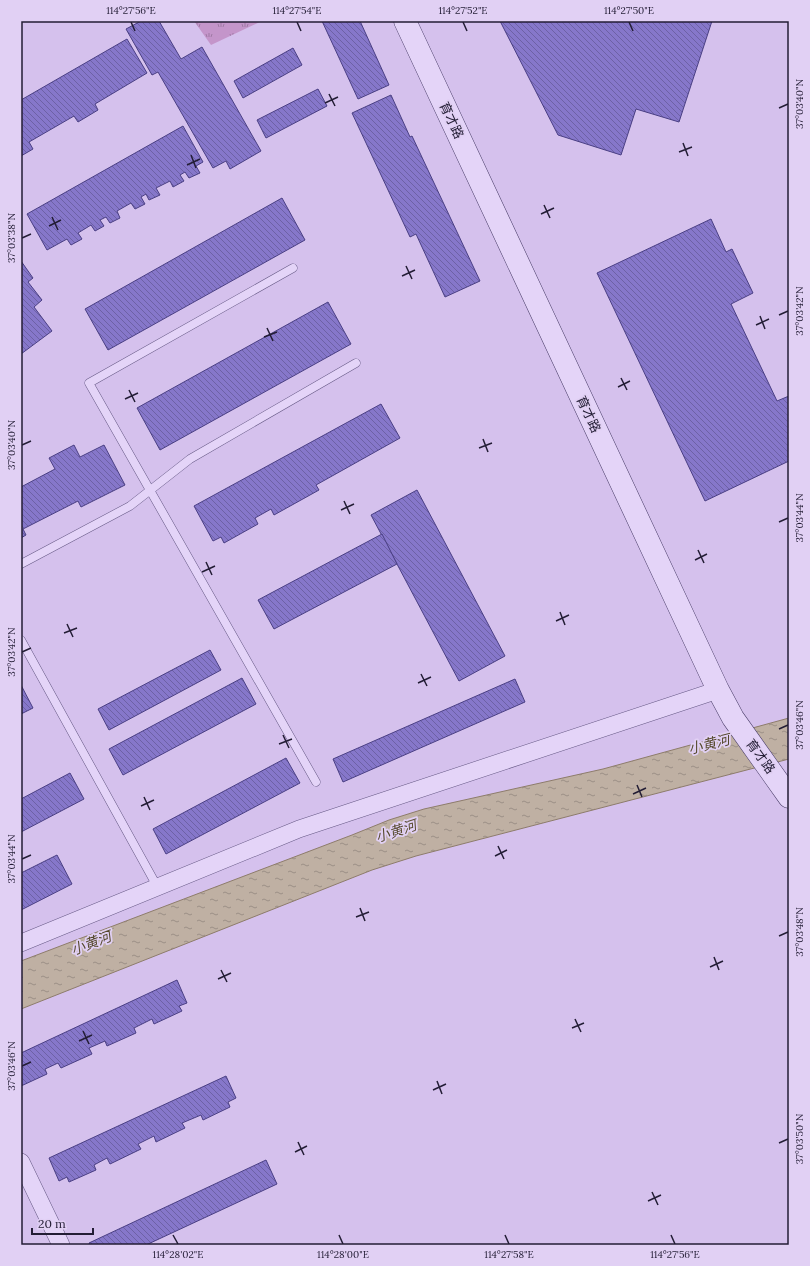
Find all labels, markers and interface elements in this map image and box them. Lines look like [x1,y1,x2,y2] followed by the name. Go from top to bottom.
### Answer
[106,4,156,17] text: 114°27'56"E
[272,4,322,17] text: 114°27'54"E
[438,4,488,17] text: 114°27'52"E
[604,4,654,17] text: 114°27'50"E
[793,79,806,129] text: 37°03'40"N
[436,99,467,141] street label: 育才路
[5,213,18,263] text: 37°03'38"N
[793,286,806,336] text: 37°03'42"N
[573,393,604,435] street label: 育才路
[5,420,18,470] text: 37°03'40"N
[793,493,806,543] text: 37°03'44"N
[5,627,18,677] text: 37°03'42"N
[793,700,806,750] text: 37°03'46"N
[686,729,734,758] water label: 小黄河
[742,736,779,777] street label: 育才路
[373,815,422,846] water label: 小黄河
[5,834,18,884] text: 37°03'44"N
[793,907,806,957] text: 37°03'48"N
[68,926,117,959] water label: 小黄河
[5,1041,18,1091] text: 37°03'46"N
[793,1113,806,1164] text: 37°03'50"N
[32,1210,93,1236] scale bar
[38,1216,66,1231] text: 20 m
[153,1248,203,1261] text: 114°28'02"E
[317,1248,369,1261] text: 114°28'00"E
[484,1248,534,1261] text: 114°27'58"E
[650,1248,700,1261] text: 114°27'56"E

